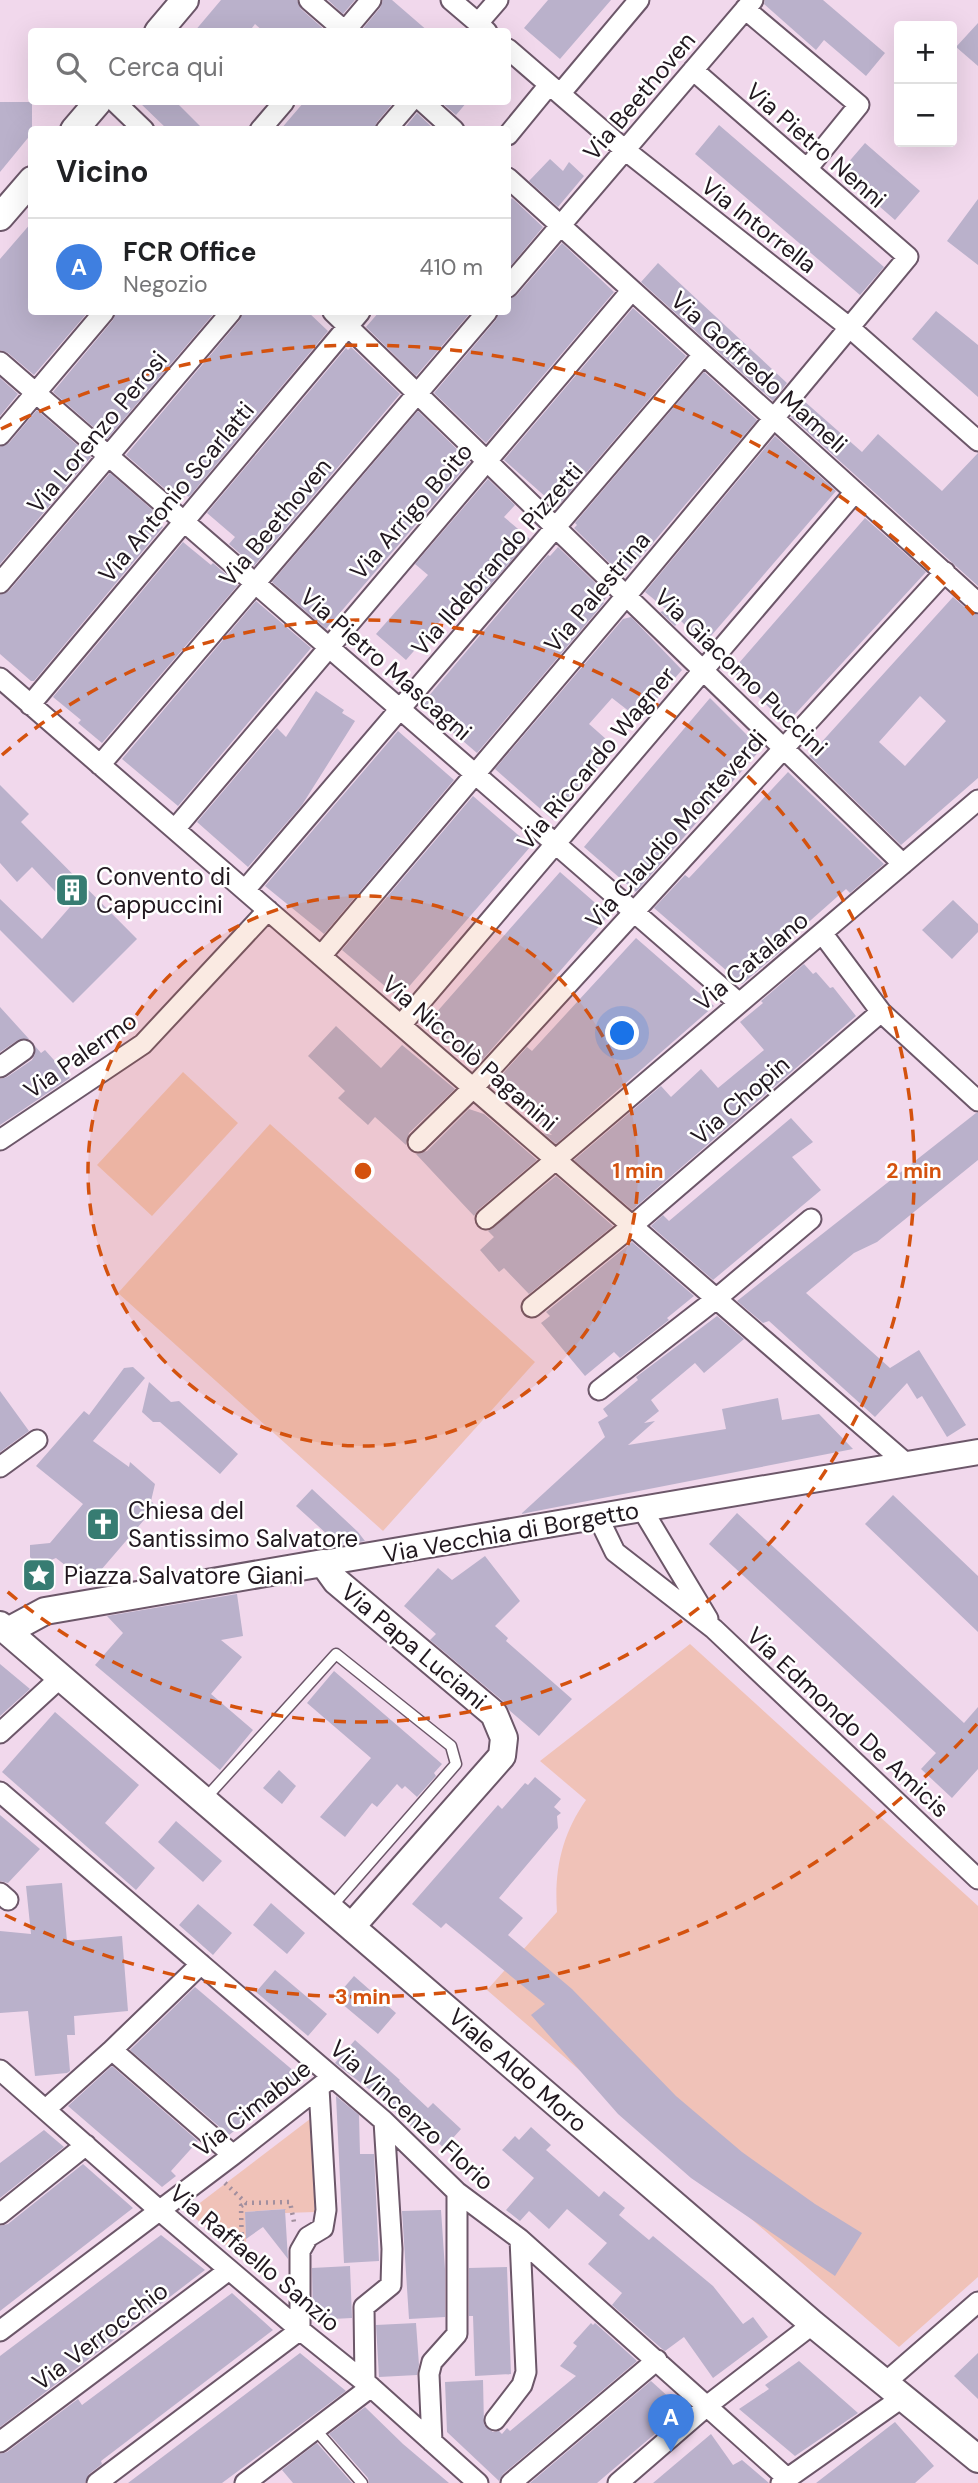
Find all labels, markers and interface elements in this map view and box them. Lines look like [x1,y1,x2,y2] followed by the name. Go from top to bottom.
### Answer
[894,21,957,147] map controls
[894,21,957,84] button: +
[576,25,702,167] street label: Via Beethoven
[28,28,511,105] search box
[52,48,90,86] icon: search
[108,50,224,84] text: Cerca qui
[739,76,893,214] street label: Via Pietro Nenni
[894,84,957,147] button: −
[56,152,149,191] text: Vicino
[695,170,823,280] street label: Via Intorrella
[123,235,256,269] text: FCR Office
[71,252,87,282] text: A
[420,252,483,282] text: 410 m
[123,269,208,299] text: Negozio
[664,285,854,459] street label: Via Goffredo Mameli
[20,345,174,519] street label: Via Lorenzo Perosi
[91,395,261,589] street label: Via Antonio Scarlatti
[343,436,479,586] street label: Via Arrigo Boito
[212,451,338,593] street label: Via Beethoven
[404,456,590,662] street label: Via Ildebrando Pizzetti
[537,525,657,659] street label: Via Palestrina
[294,581,478,747] street label: Via Pietro Mascagni
[648,581,834,763] street label: Via Giacomo Puccini
[510,660,682,856] street label: Via Riccardo Wagner
[578,723,774,935] street label: Via Claudio Monteverdi
[96,861,231,920] place label: Convento di Cappuccini
[53,871,91,909] building icon: Convento di Cappuccini
[687,904,815,1018] street label: Via Catalano
[376,968,564,1138] street label: Via Niccolò Paganini
[17,1005,143,1105] street label: Via Palermo
[605,1016,639,1050] your location
[684,1049,796,1151] street label: Via Chopin
[612,1157,664,1185] text: 1 min
[886,1157,942,1185] text: 2 min
[351,1159,375,1183] centre of rings
[381,1494,641,1570] street label: Via Vecchia di Borgetto
[128,1495,358,1554] place label: Chiesa del Santissimo Salvatore
[84,1505,122,1543] church icon: Chiesa del Santissimo Salvatore
[20,1556,58,1594] place icon: Piazza Salvatore Giani
[64,1560,304,1591] place label: Piazza Salvatore Giani
[335,1576,493,1716] street label: Via Papa Luciani
[740,1620,956,1824] street label: Via Edmondo De Amicis
[335,1983,391,2011] text: 3 min
[442,2001,594,2139] street label: Viale Aldo Moro
[323,2033,501,2197] street label: Via Vincenzo Florio
[187,2052,317,2164] street label: Via Cimabue
[163,2177,347,2339] street label: Via Raffaello Sanzio
[26,2275,174,2397] street label: Via Verrocchio
[648,2394,694,2452] pin: A

